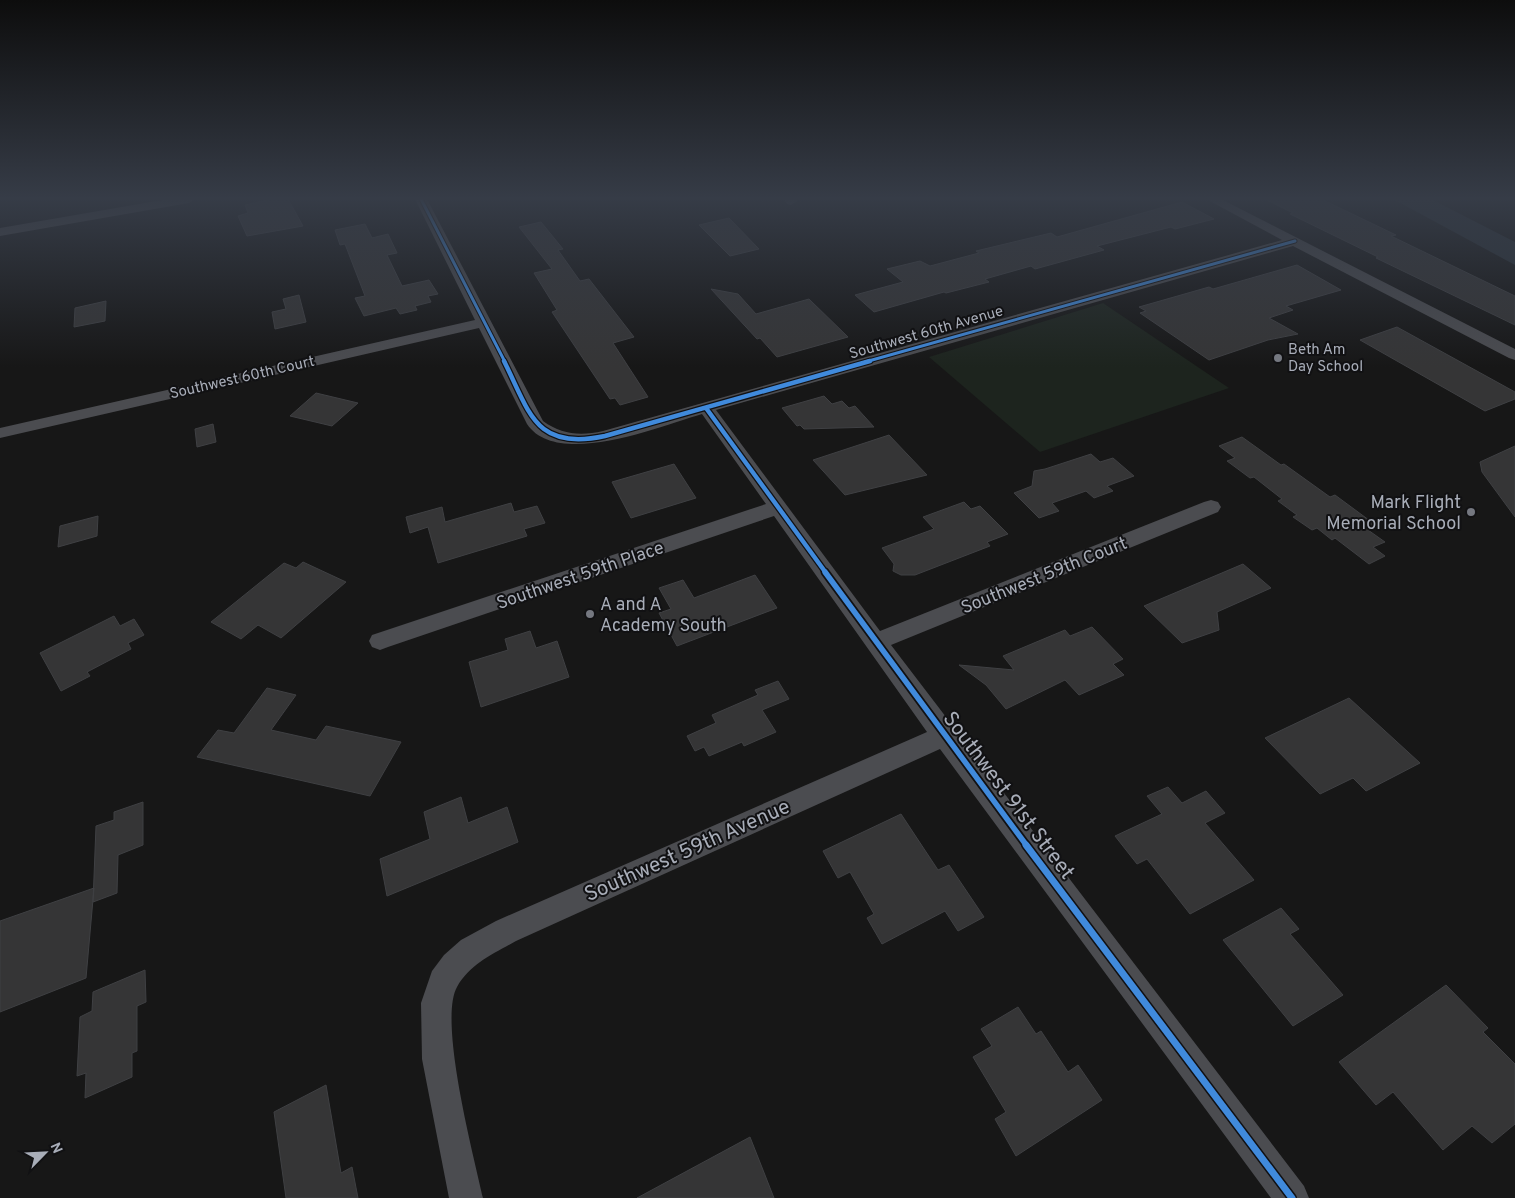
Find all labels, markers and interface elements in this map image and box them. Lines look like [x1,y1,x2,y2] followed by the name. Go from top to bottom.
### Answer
[847,302,1006,365] street label: Southwest 60th Avenue
[1288,341,1363,377] place label: Beth Am Day School
[1272,352,1284,364] marker: Beth Am Day School
[168,353,317,404] street label: Southwest 60th Court
[1326,492,1461,536] place label: Mark Flight Memorial School
[1465,506,1477,518] marker: Mark Flight Memorial School
[958,533,1131,620] street label: Southwest 59th Court
[494,537,667,616] street label: Southwest 59th Place
[600,594,727,638] place label: A and A Academy South
[584,608,596,620] marker: A and A Academy South
[936,706,1080,885] street label: Southwest 91st Street
[581,794,795,909] street label: Southwest 59th Avenue
[20,1128,70,1178] north arrow
[46,1140,65,1156] text: N

